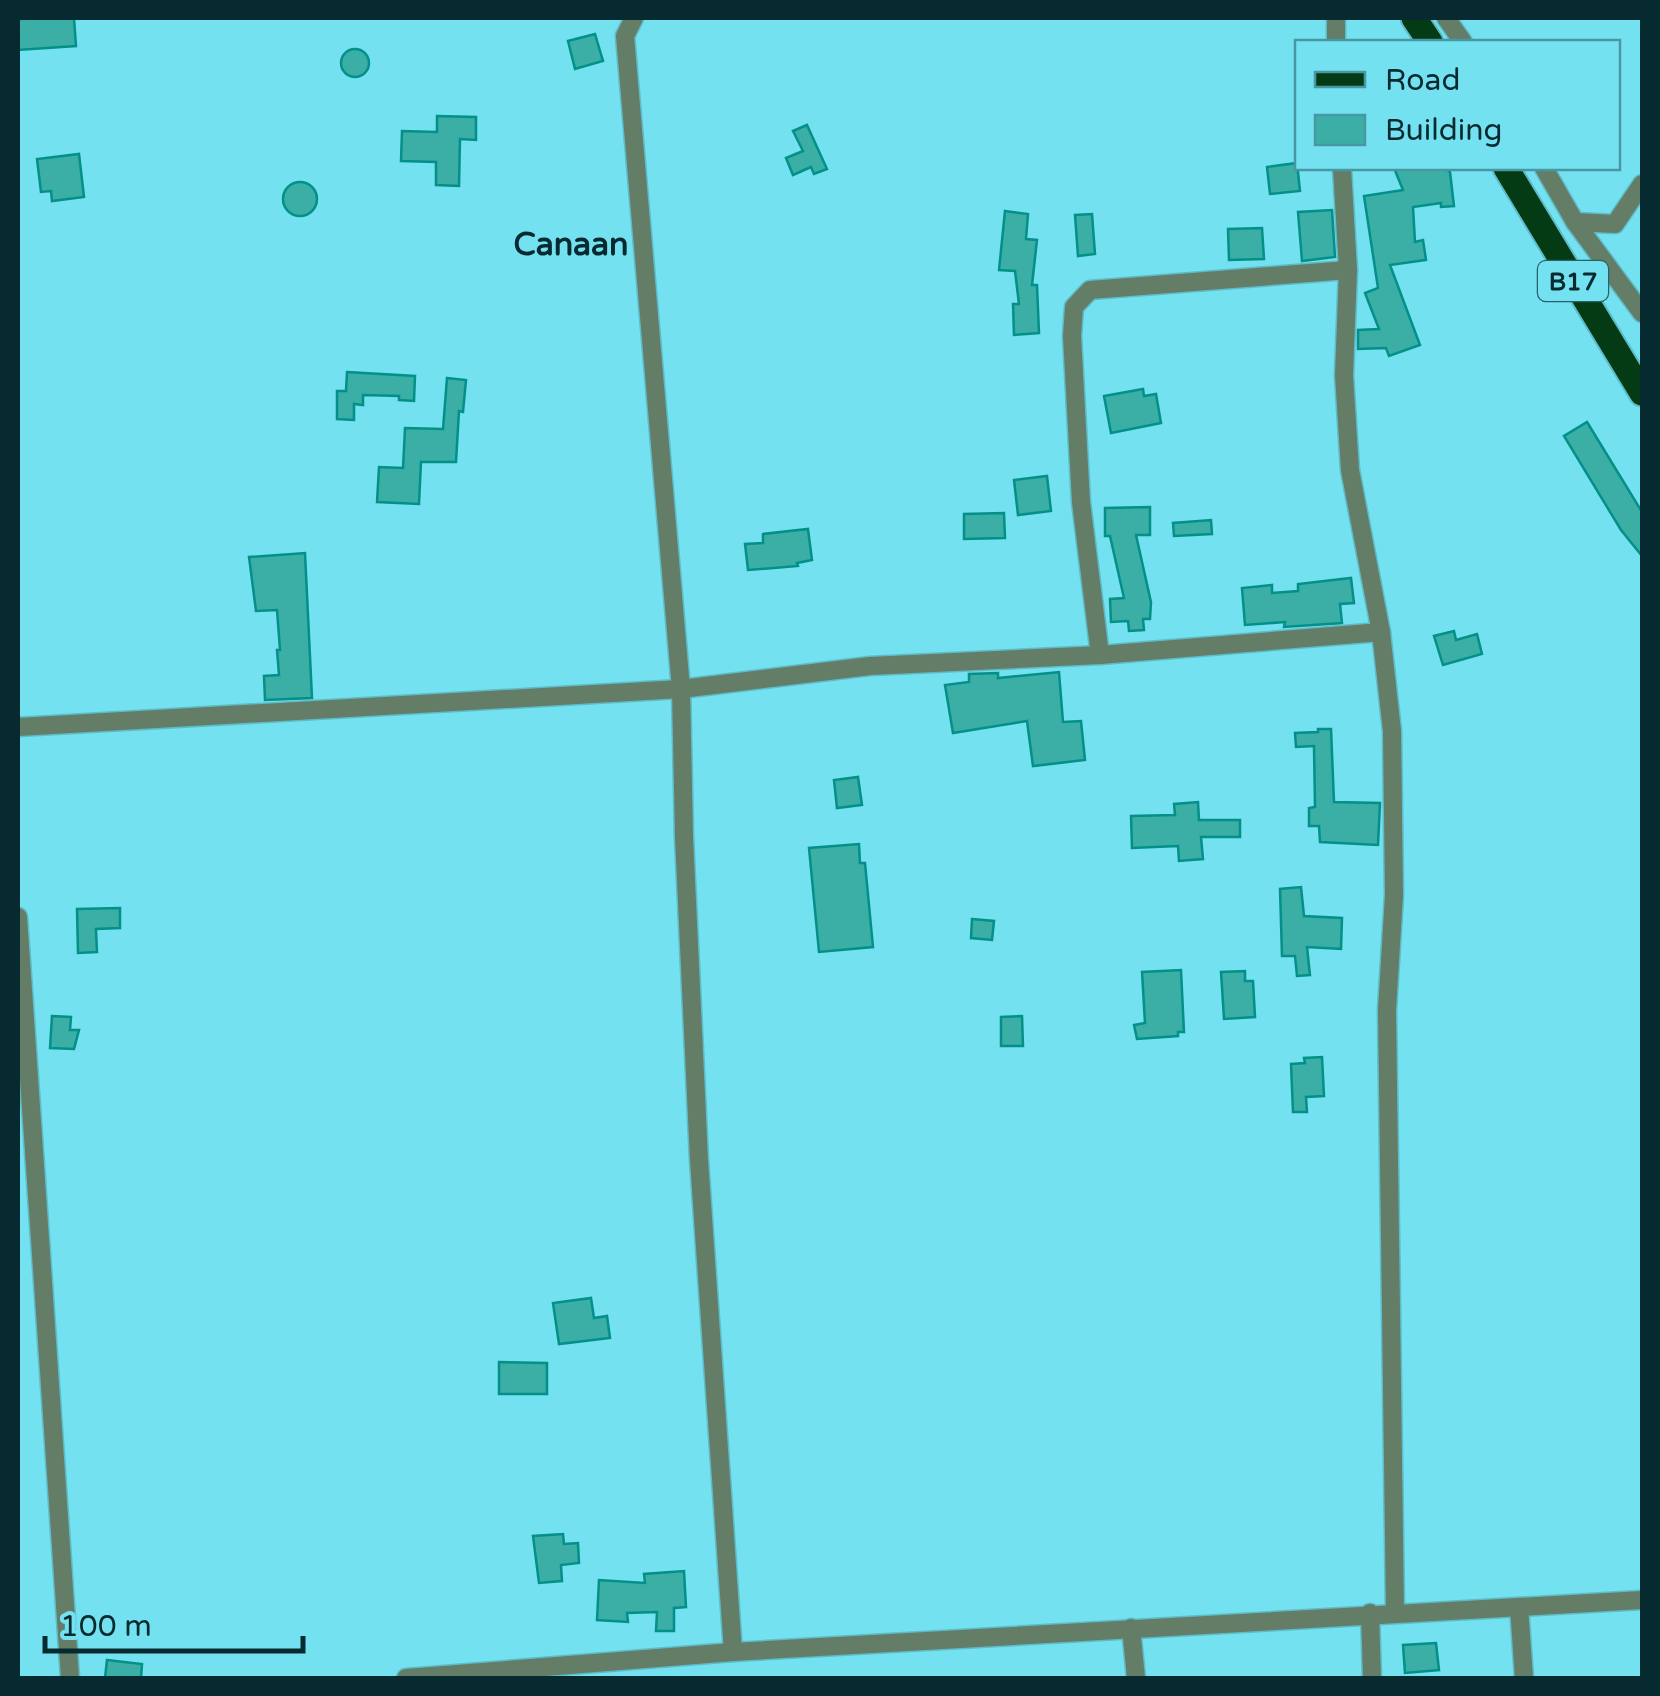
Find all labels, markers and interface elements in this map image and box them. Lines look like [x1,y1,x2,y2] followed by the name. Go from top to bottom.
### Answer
[1295,40,1620,170] legend
[1385,62,1460,99] text: Road
[1385,112,1502,149] text: Building
[513,226,629,264] district label: Canaan
[1538,261,1608,301] road number: B17
[45,1591,302,1653] scale bar
[60,1608,152,1645] text: 100 m

